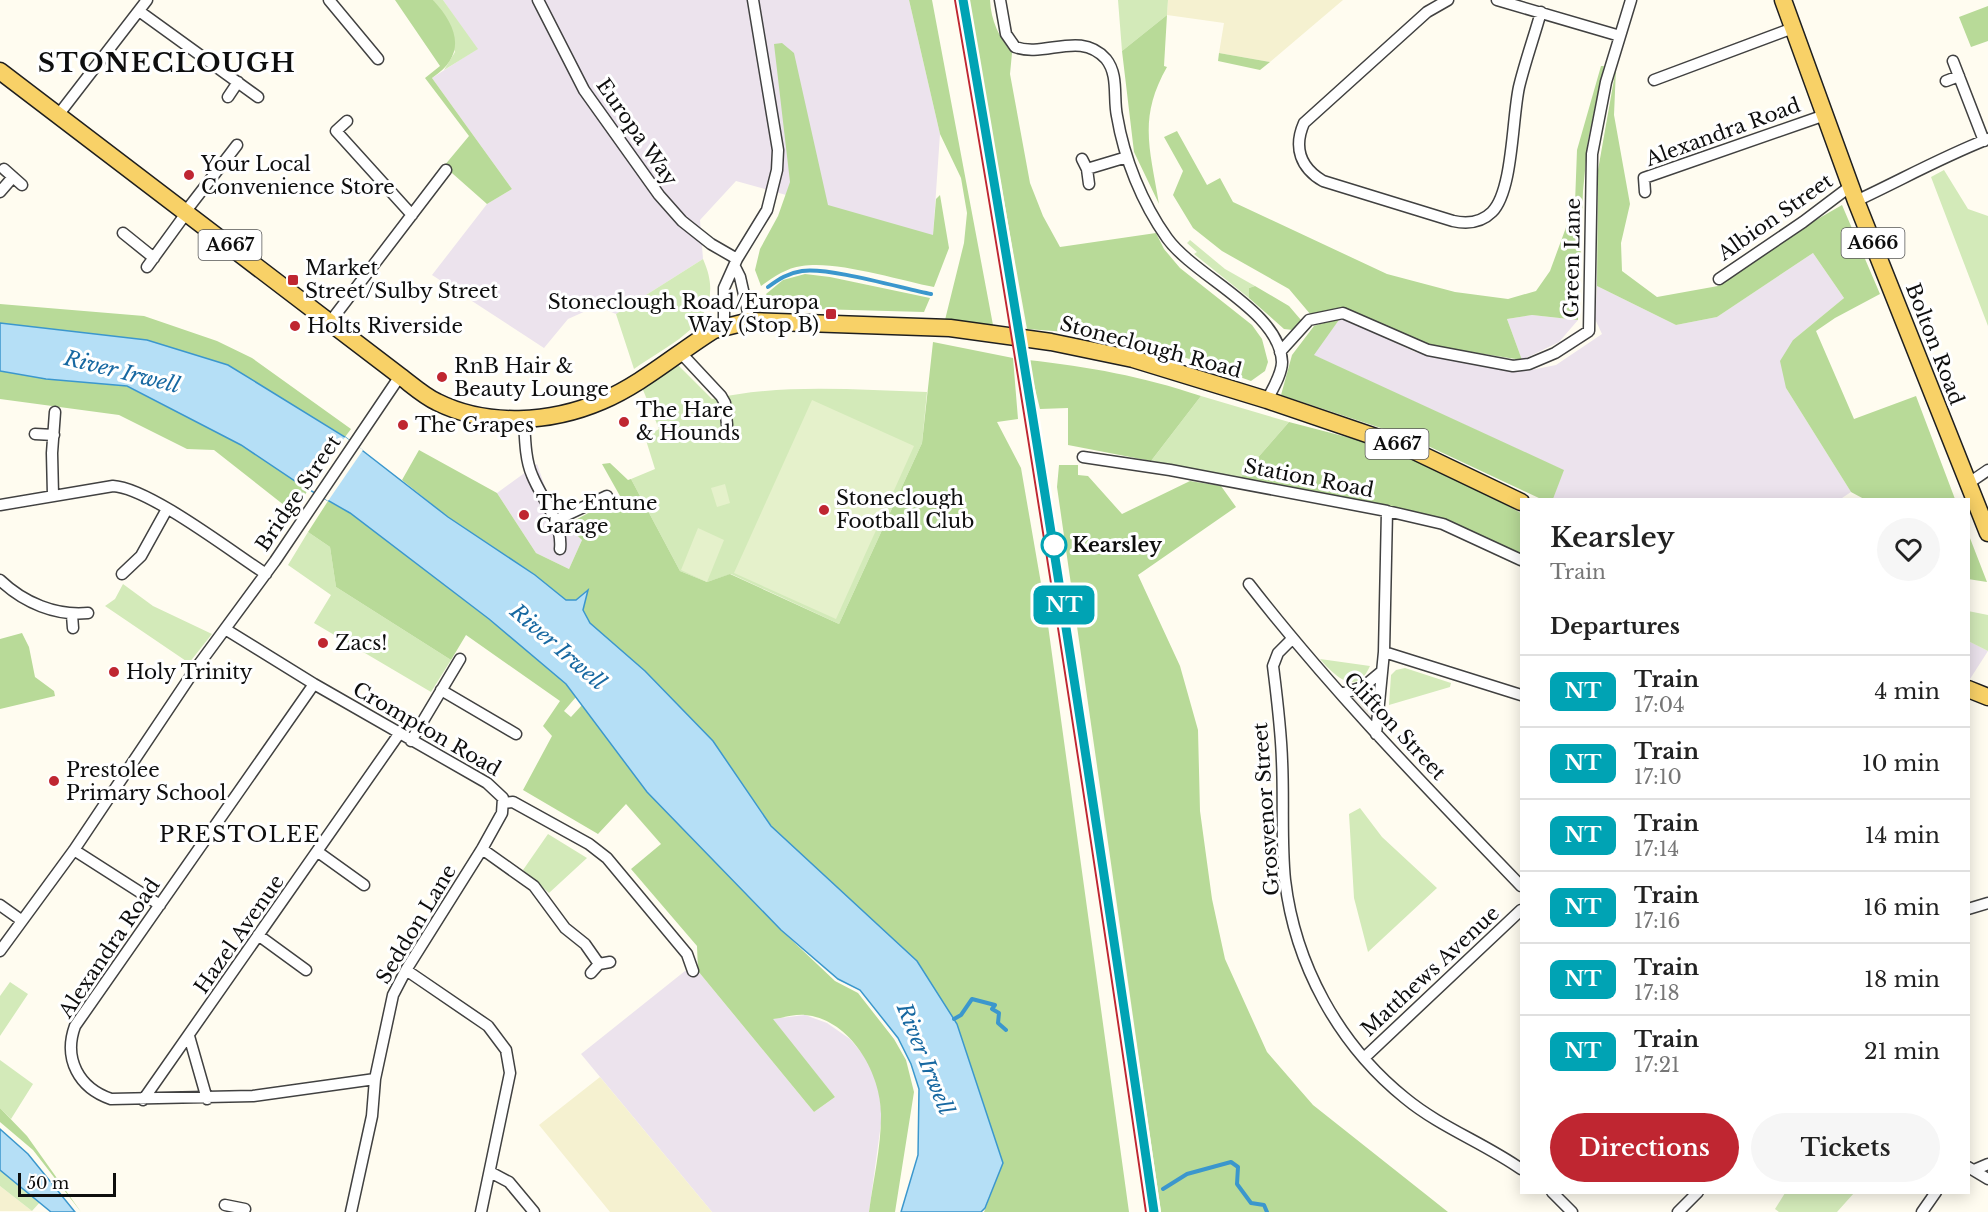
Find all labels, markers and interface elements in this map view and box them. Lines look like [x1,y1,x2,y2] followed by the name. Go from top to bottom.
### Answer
[38,47,296,79] district label: STONECLOUGH
[591,74,683,190] street label: Europa Way
[1641,93,1804,172] street label: Alexandra Road
[200,152,395,199] place label: Your Local Convenience Store
[182,168,196,182] marker: Your Local Convenience Store
[1712,168,1837,266] street label: Albion Street
[1559,198,1585,318] street label: Green Lane
[1842,228,1904,258] road number: A666
[198,230,262,260] road number: A667
[305,256,498,303] place label: Market Street/Sulby Street
[286,273,300,287] marker: Market Street/Sulby Street
[1901,280,1969,408] street label: Bolton Road
[548,290,820,337] place label: Stoneclough Road/Europa Way (Stop B)
[824,307,838,321] marker: Stoneclough Road/Europa Way (Stop B)
[1058,311,1244,383] street label: Stoneclough Road
[307,314,463,338] place label: Holts Riverside
[288,319,302,333] marker: Holts Riverside
[61,345,183,399] water label: River Irwell
[454,354,609,401] place label: RnB Hair & Beauty Lounge
[435,370,449,384] marker: RnB Hair & Beauty Lounge
[636,398,740,445] place label: The Hare & Hounds
[415,413,534,437] place label: The Grapes
[617,415,631,429] marker: The Hare & Hounds
[396,418,410,432] marker: The Grapes
[1366,429,1428,459] road number: A667
[250,430,346,555] street label: Bridge Street
[1242,454,1376,502] street label: Station Road
[836,486,974,533] place label: Stoneclough Football Club
[536,491,658,538] place label: The Entune Garage
[817,503,831,517] marker: Stoneclough Football Club
[517,508,531,522] marker: The Entune Garage
[1877,518,1940,581] button: heart
[1550,520,1674,555] text: Kearsley
[1041,532,1067,558] marker: Kearsley
[1072,533,1163,557] place label: Kearsley
[1550,560,1606,584] text: Train
[1037,586,1091,624] line badge: NT
[1045,592,1083,618] text: NT
[504,598,611,696] water label: River Irwell
[1550,613,1680,640] text: Departures
[335,631,387,655] place label: Zacs!
[316,636,330,650] marker: Zacs!
[126,660,253,684] place label: Holy Trinity
[107,665,121,679] marker: Holy Trinity
[1634,666,1699,693] text: Train
[1339,667,1451,785] street label: Clifton Street
[349,677,505,781] street label: Crompton Road
[1564,678,1602,704] text: NT
[1875,678,1940,705] text: 4 min
[1634,693,1685,717] text: 17:04
[1248,721,1284,896] street label: Grosvenor Street
[1634,738,1699,765] text: Train
[1564,750,1602,776] text: NT
[1862,750,1940,777] text: 10 min
[66,758,226,805] place label: Prestolee Primary School
[1634,765,1682,789] text: 17:10
[47,774,61,788] marker: Prestolee Primary School
[1634,810,1699,837] text: Train
[159,821,321,848] district label: PRESTOLEE
[1564,822,1602,848] text: NT
[1865,822,1940,849] text: 14 min
[1634,837,1679,861] text: 17:14
[371,860,461,988] street label: Seddon Lane
[189,870,289,998] street label: Hazel Avenue
[53,874,165,1023] street label: Alexandra Road
[1634,882,1699,909] text: Train
[1564,894,1602,920] text: NT
[1863,894,1940,921] text: 16 min
[1356,901,1504,1041] street label: Matthews Avenue
[1634,909,1680,933] text: 17:16
[1634,954,1699,981] text: Train
[1564,966,1602,992] text: NT
[1864,966,1940,993] text: 18 min
[1634,981,1680,1005] text: 17:18
[890,998,959,1119] water label: River Irwell
[1634,1026,1699,1053] text: Train
[1564,1038,1602,1064] text: NT
[1864,1038,1940,1065] text: 21 min
[1634,1053,1680,1077] text: 17:21
[1550,1113,1739,1182] button: Directions
[1751,1113,1940,1182] button: Tickets
[18,1170,116,1198] scale bar
[27,1173,69,1193] text: 50 m

